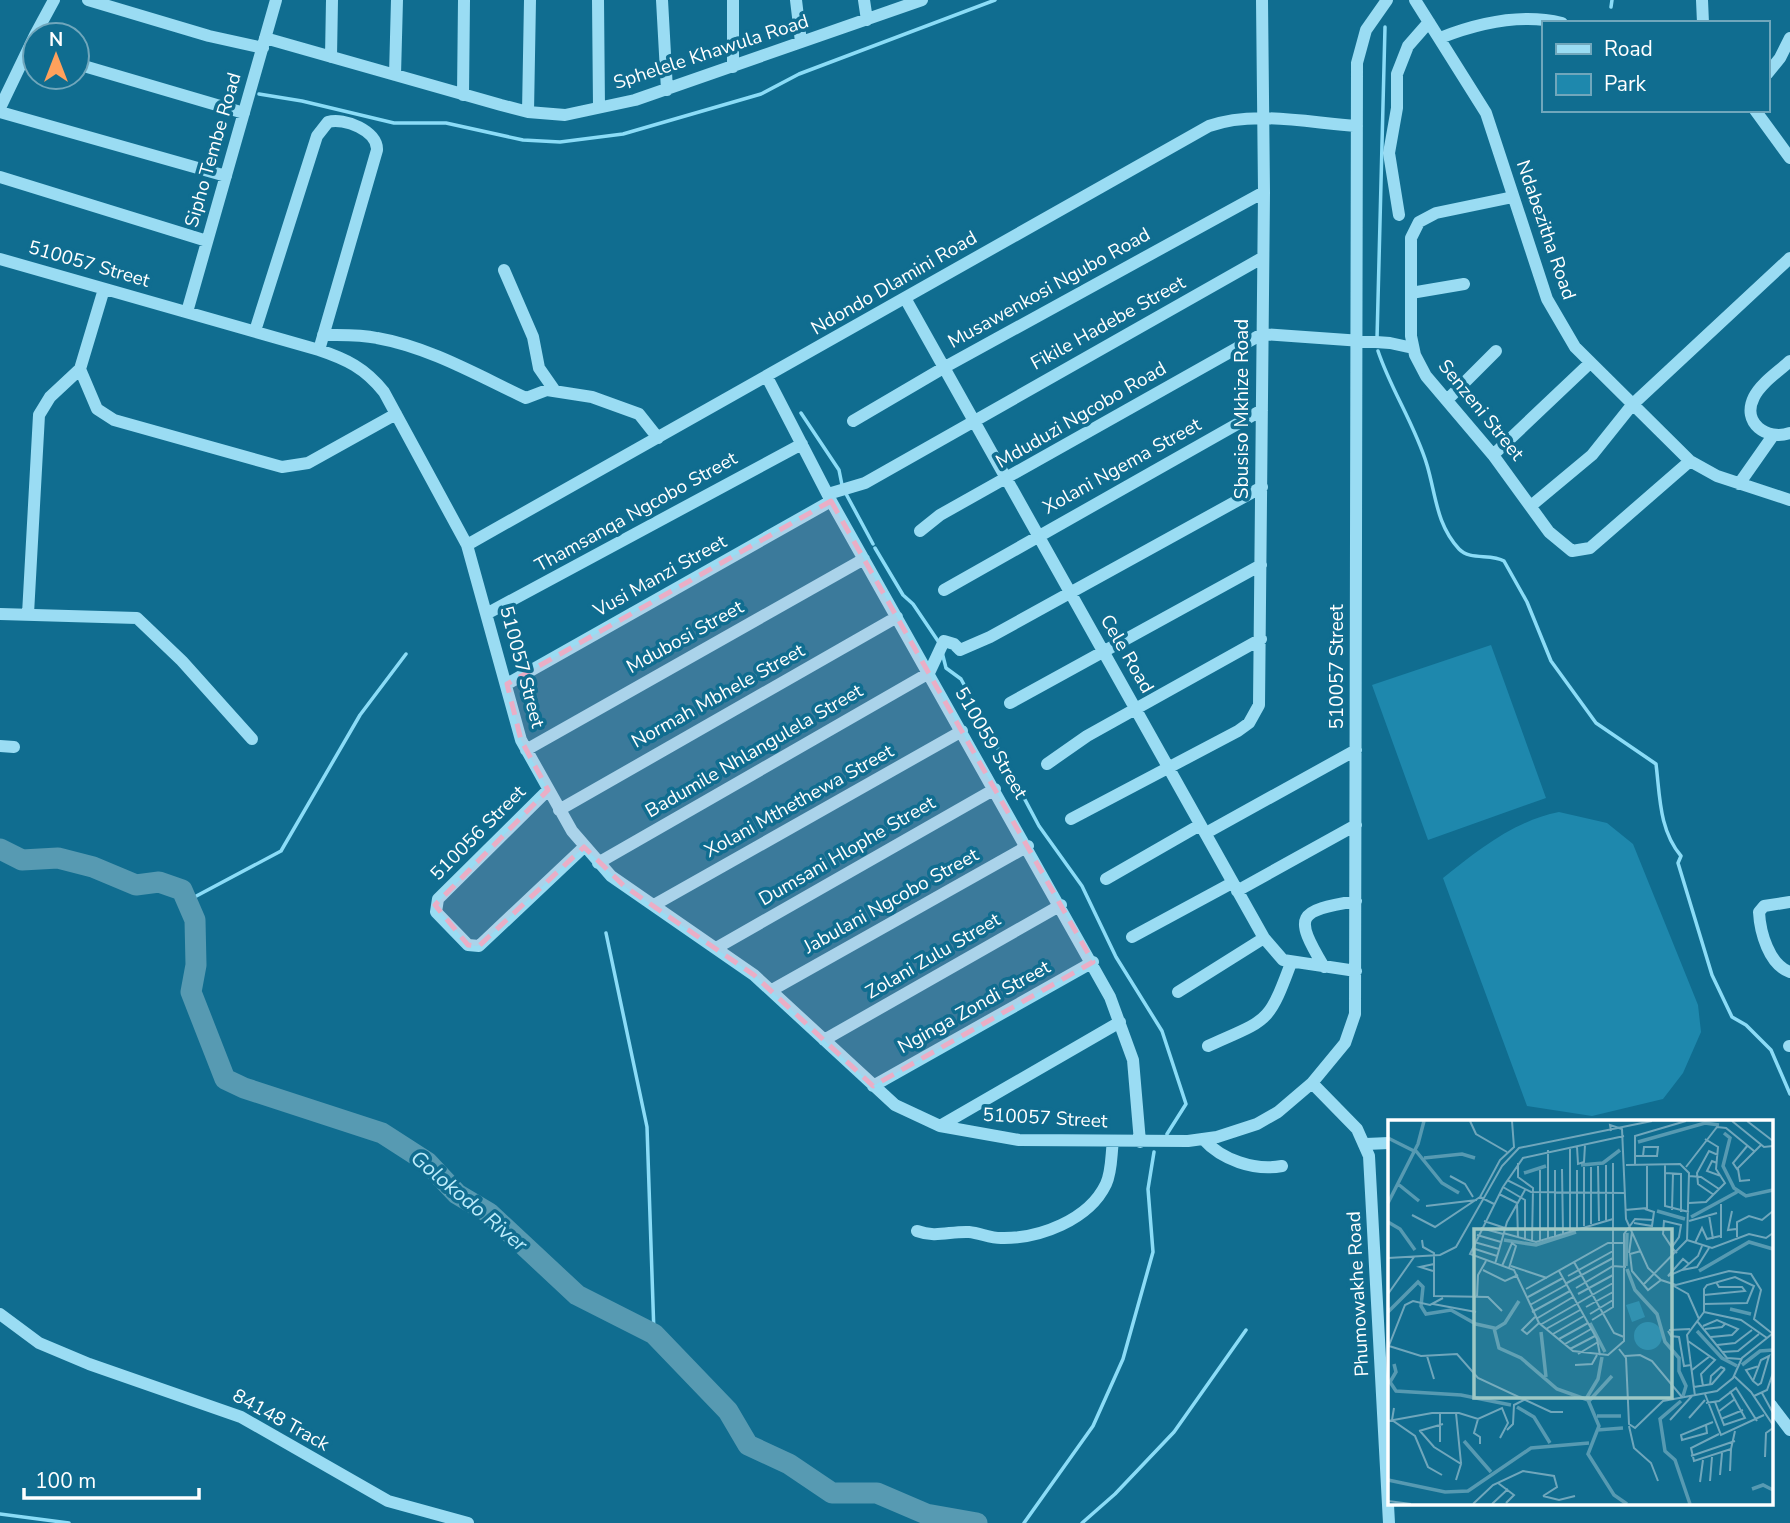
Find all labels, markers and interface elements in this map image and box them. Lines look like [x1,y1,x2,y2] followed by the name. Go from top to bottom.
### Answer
[610,8,812,96] street label: Sphelele Khawula Road
[21,21,91,91] north arrow
[1542,21,1769,112] legend
[49,27,63,53] text: N
[1604,35,1653,63] text: Road
[178,69,248,231] street label: Sipho Tembe Road
[1604,70,1646,98] text: Park
[1510,157,1582,303] street label: Ndabezitha Road
[943,221,1155,355] street label: Musawenkosi Ngubo Road
[806,225,982,341] street label: Ndondo Dlamini Road
[25,234,153,294] street label: 510057 Street
[1026,270,1190,376] street label: Fikile Hadebe Street
[1229,319,1255,499] street label: Sbusiso Mkhize Road
[1432,354,1530,466] street label: Senzeni Street
[991,356,1171,474] street label: Mduduzi Ngcobo Road
[1038,412,1206,520] street label: Xolani Ngema Street
[530,445,742,578] street label: Thamsanqa Ngcobo Street
[588,529,731,624] street label: Vusi Manzi Street
[622,594,748,680] street label: Mdubosi Street
[493,603,551,731] street label: 510057 Street
[1324,604,1350,730] street label: 510057 Street
[1094,610,1160,698] street label: Cele Road
[627,637,809,754] street label: Normah Mbhele Street
[641,678,868,824] street label: Badumile Nhlangulela Street
[948,682,1034,804] street label: 510059 Street
[700,738,898,864] street label: Xolani Mthethewa Street
[425,779,532,886] street label: 510056 Street
[754,790,940,912] street label: Dumsani Hlophe Street
[798,842,984,960] street label: Jabulani Ngcobo Street
[861,907,1006,1005] street label: Zolani Zulu Street
[893,954,1055,1060] street label: Nginga Zondi Street
[982,1102,1109,1134] street label: 510057 Street
[1388,1120,1772,1506] inset map
[405,1144,534,1258] water label: Golokodo River
[1341,1211,1375,1377] street label: Phumowakhe Road
[228,1383,335,1458] street label: 84148 Track
[24,1456,200,1500] scale bar
[35,1467,96,1495] text: 100 m

